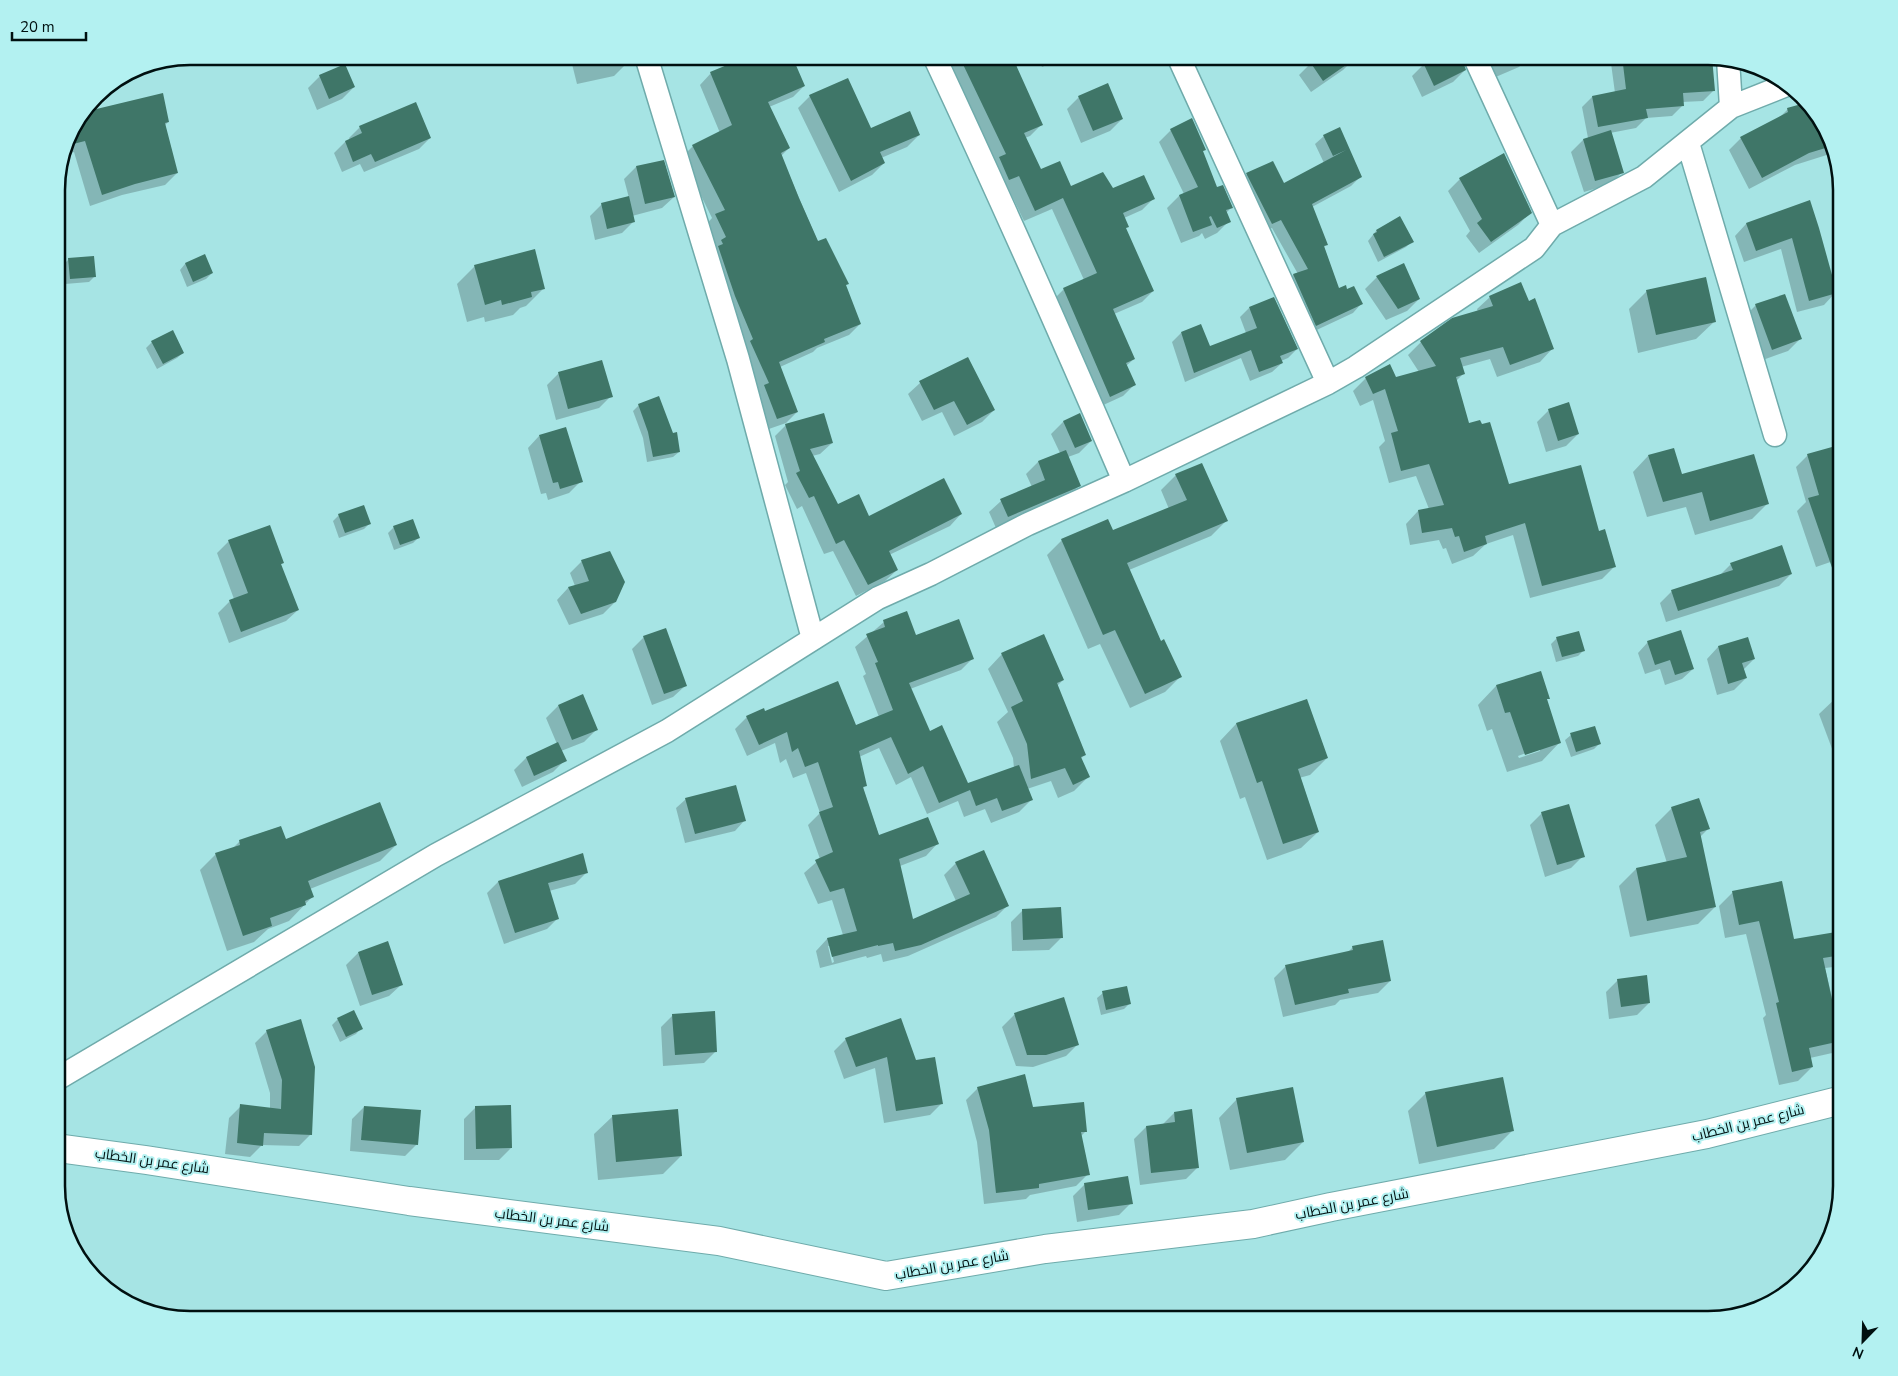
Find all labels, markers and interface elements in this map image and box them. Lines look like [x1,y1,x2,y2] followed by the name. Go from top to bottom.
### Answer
[12,10,86,42] scale bar
[20,17,55,37] text: 20 m
[1690,1100,1806,1146] street label: شارع عمر بن الخطاب
[94,1144,210,1178] street label: شارع عمر بن الخطاب
[1294,1184,1410,1224] street label: شارع عمر بن الخطاب
[494,1204,610,1236] street label: شارع عمر بن الخطاب
[894,1246,1010,1284] street label: شارع عمر بن الخطاب
[1838,1316,1888,1366] north arrow
[1850,1342,1867,1363] text: N

